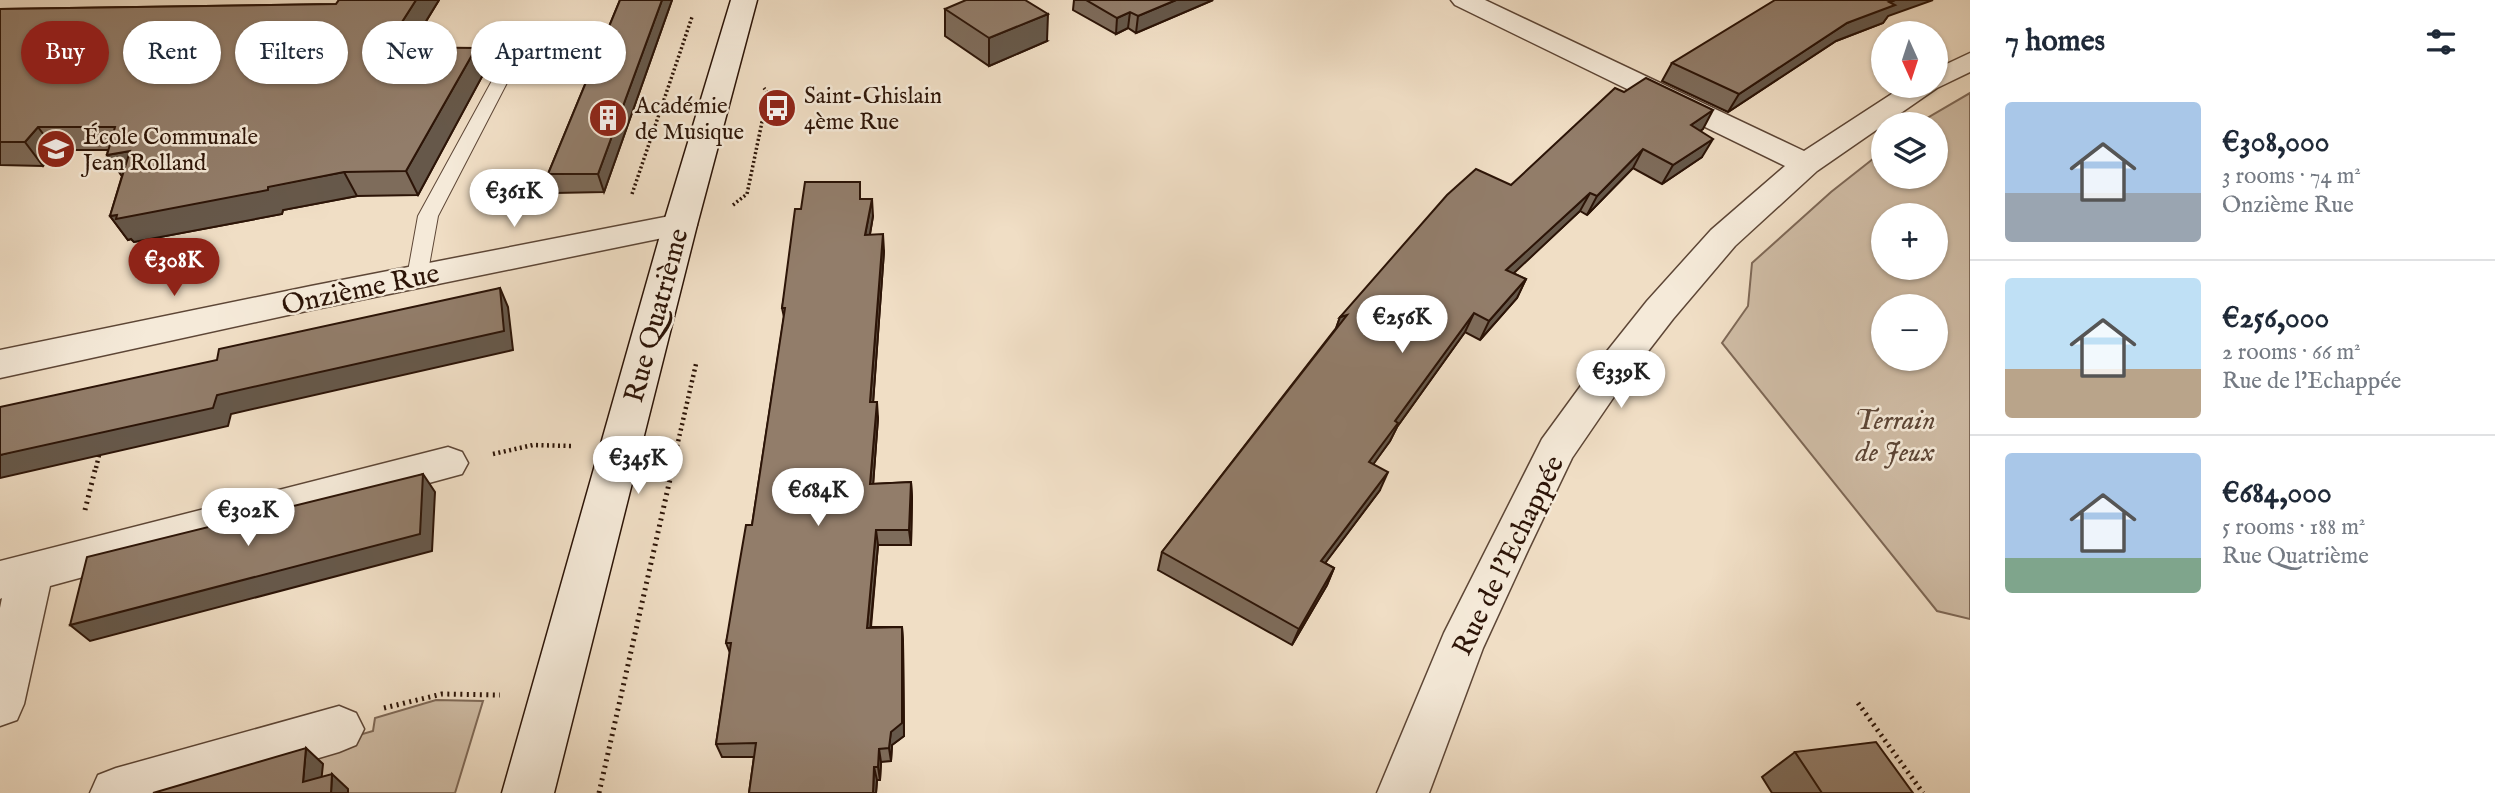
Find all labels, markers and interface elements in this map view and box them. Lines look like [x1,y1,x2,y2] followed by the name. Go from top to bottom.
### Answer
[21,21,109,84] chip: Buy
[123,21,221,84] chip: Rent
[235,21,348,84] chip: Filters
[362,21,457,84] chip: New
[471,21,626,84] chip: Apartment
[1871,21,1948,98] north arrow
[1871,21,1948,371] map controls
[2005,23,2105,61] text: 7 homes
[2422,23,2460,61] icon: filters
[804,82,942,137] place label: Saint-Ghislain 4ème Rue
[756,87,798,129] bus stop icon: Saint-Ghislain 4ème Rue
[634,92,744,147] place label: Académie de Musique
[587,97,629,139] building icon: Académie de Musique
[1871,112,1948,189] button: layers
[80,122,258,178] place label: École Communale Jean Rolland
[2222,124,2329,162] text: €308,000
[35,128,77,170] school or university icon: École Communale Jean Rolland
[2061,130,2145,214] icon: home
[2222,162,2361,191] text: 3 rooms · 74 m²
[465,170,563,229] pin: €361K
[486,177,542,206] text: €361K
[2222,191,2354,220] text: Onzième Rue
[1871,203,1948,280] button: +
[617,225,697,406] street label: Rue Quatrième
[125,238,223,298] pin: €308K
[144,246,204,275] text: €308K
[278,257,443,324] street label: Onzième Rue
[1871,294,1948,371] button: −
[1353,296,1451,355] pin: €256K
[2222,300,2329,338] text: €256,000
[1373,303,1431,332] text: €256K
[2061,306,2145,390] icon: home
[2222,338,2361,367] text: 2 rooms · 66 m²
[1572,350,1670,410] pin: €339K
[1592,358,1650,387] text: €339K
[2222,367,2401,396] text: Rue de l'Echappée
[1854,404,1936,471] park label: Terrain de Jeux
[589,436,687,496] pin: €345K
[609,444,667,473] text: €345K
[1446,450,1573,662] street label: Rue de l'Echappée
[769,468,867,528] pin: €684K
[2222,475,2332,513] text: €684,000
[788,476,848,505] text: €684K
[2061,481,2145,565] icon: home
[199,489,297,548] pin: €302K
[218,496,278,525] text: €302K
[2222,513,2365,542] text: 5 rooms · 188 m²
[2222,542,2369,571] text: Rue Quatrième

